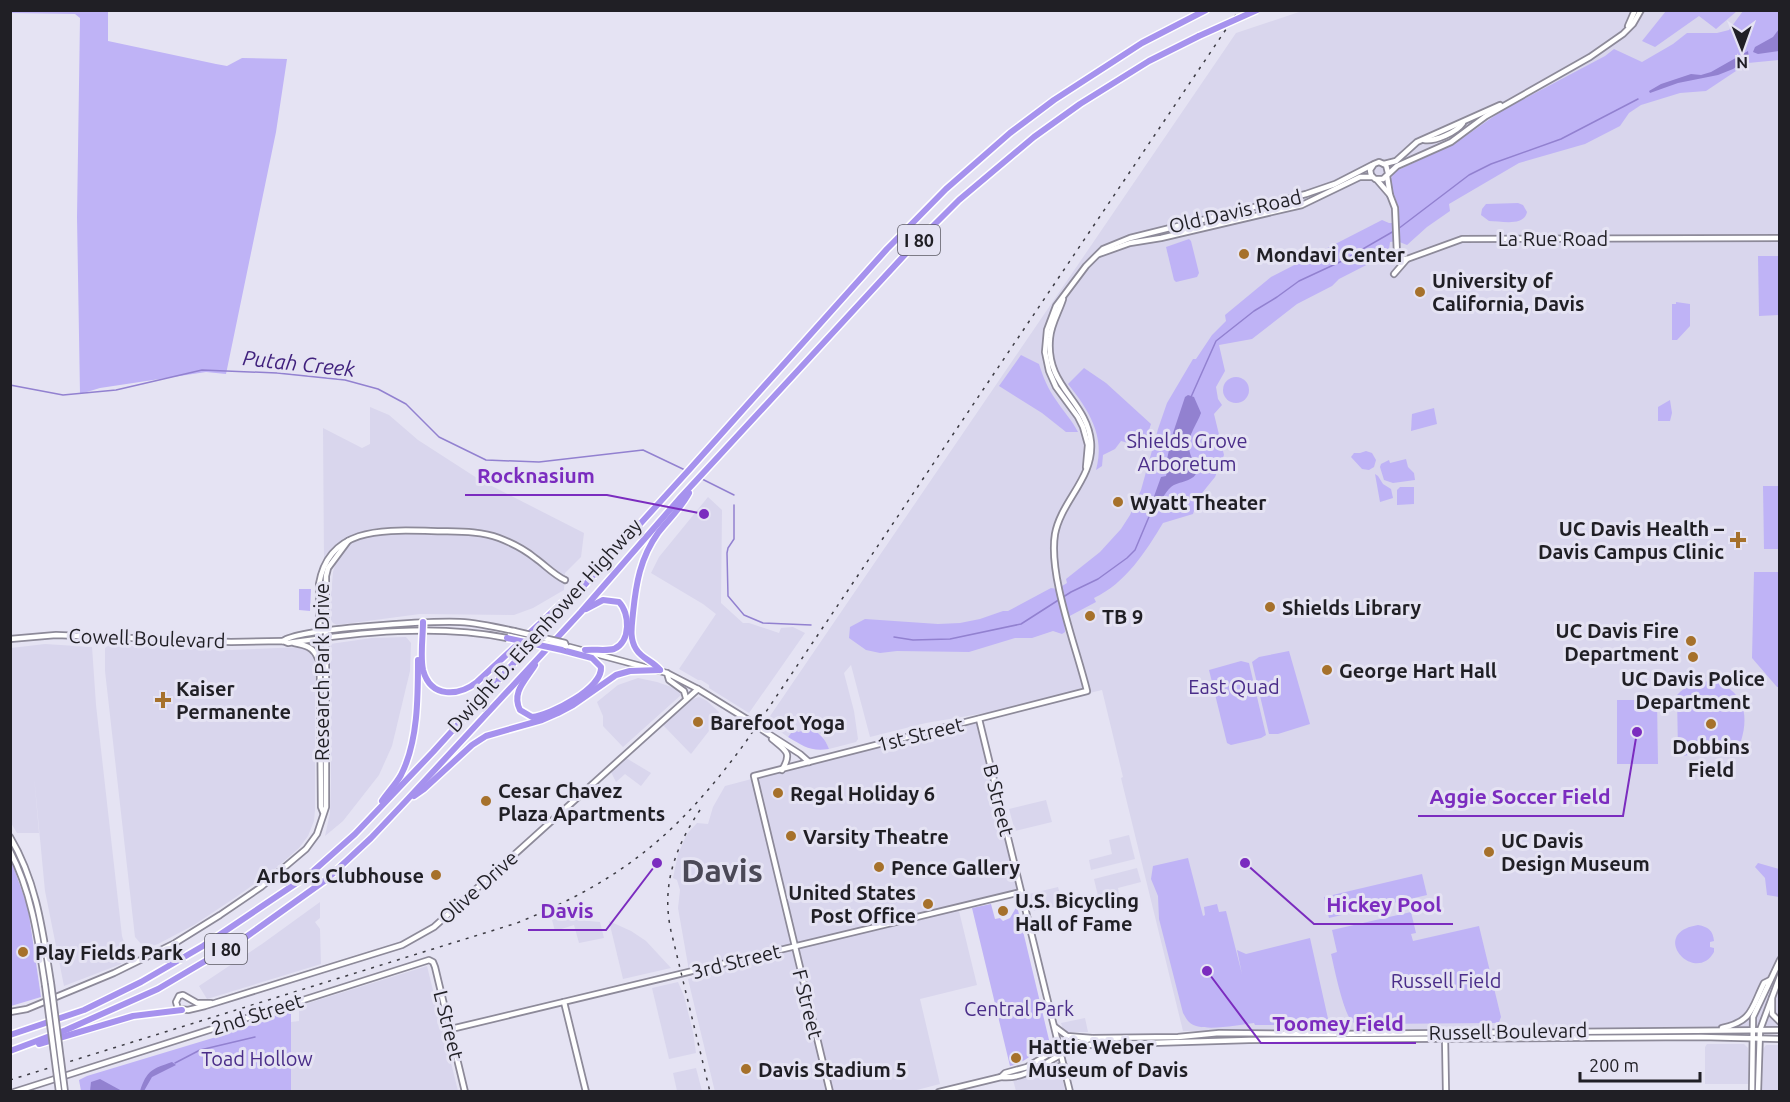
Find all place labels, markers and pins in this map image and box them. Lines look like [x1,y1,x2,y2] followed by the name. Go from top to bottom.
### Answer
[1256,243,1406,266] place label: Mondavi Center
[1237,247,1251,261] marker: Mondavi Center
[1432,269,1585,315] place label: University of California, Davis
[1413,285,1427,299] marker: University of California, Davis
[465,456,607,495] callout: Rocknasium
[1130,491,1267,514] place label: Wyatt Theater
[1111,495,1125,509] marker: Wyatt Theater
[1538,517,1724,563] place label: UC Davis Health – Davis Campus Clinic
[1729,531,1747,549] marker: UC Davis Health – Davis Campus Clinic
[1282,596,1422,619] place label: Shields Library
[1263,600,1277,614] marker: Shields Library
[1102,605,1143,628] place label: TB 9
[1083,609,1097,623] marker: TB 9
[1555,619,1679,665] place label: UC Davis Fire Department
[1684,634,1698,648] marker: UC Davis Fire Department
[1686,650,1700,664] marker: UC Davis Police Department
[1339,659,1497,682] place label: George Hart Hall
[1320,663,1334,677] marker: George Hart Hall
[1621,667,1765,713] place label: UC Davis Police Department
[176,677,291,723] place label: Kaiser Permanente
[154,691,172,709] marker: Kaiser Permanente
[710,711,845,734] place label: Barefoot Yoga
[691,715,705,729] marker: Barefoot Yoga
[1704,717,1718,731] marker: Dobbins Field
[1672,735,1750,781] place label: Dobbins Field
[1418,777,1623,816] callout: Aggie Soccer Field
[498,779,665,825] place label: Cesar Chavez Plaza Apartments
[790,782,935,805] place label: Regal Holiday 6
[771,786,785,800] marker: Regal Holiday 6
[479,794,493,808] marker: Cesar Chavez Plaza Apartments
[803,825,949,848] place label: Varsity Theatre
[784,829,798,843] marker: Varsity Theatre
[1501,829,1650,875] place label: UC Davis Design Museum
[1482,845,1496,859] marker: UC Davis Design Museum
[891,856,1020,879] place label: Pence Gallery
[872,860,886,874] marker: Pence Gallery
[256,864,424,887] place label: Arbors Clubhouse
[429,868,443,882] marker: Arbors Clubhouse
[788,881,916,927] place label: United States Post Office
[1314,885,1453,924] callout: Hickey Pool
[1015,889,1139,935] place label: U.S. Bicycling Hall of Fame
[528,891,606,930] callout: Davis
[921,897,935,911] marker: United States Post Office
[996,904,1010,918] marker: U.S. Bicycling Hall of Fame
[35,941,183,964] place label: Play Fields Park
[16,945,30,959] marker: Play Fields Park
[1261,1004,1416,1043] callout: Toomey Field
[1028,1035,1188,1081] place label: Hattie Weber Museum of Davis
[1009,1051,1023,1065] marker: Hattie Weber Museum of Davis
[758,1058,907,1081] place label: Davis Stadium 5
[739,1062,753,1076] marker: Davis Stadium 5

